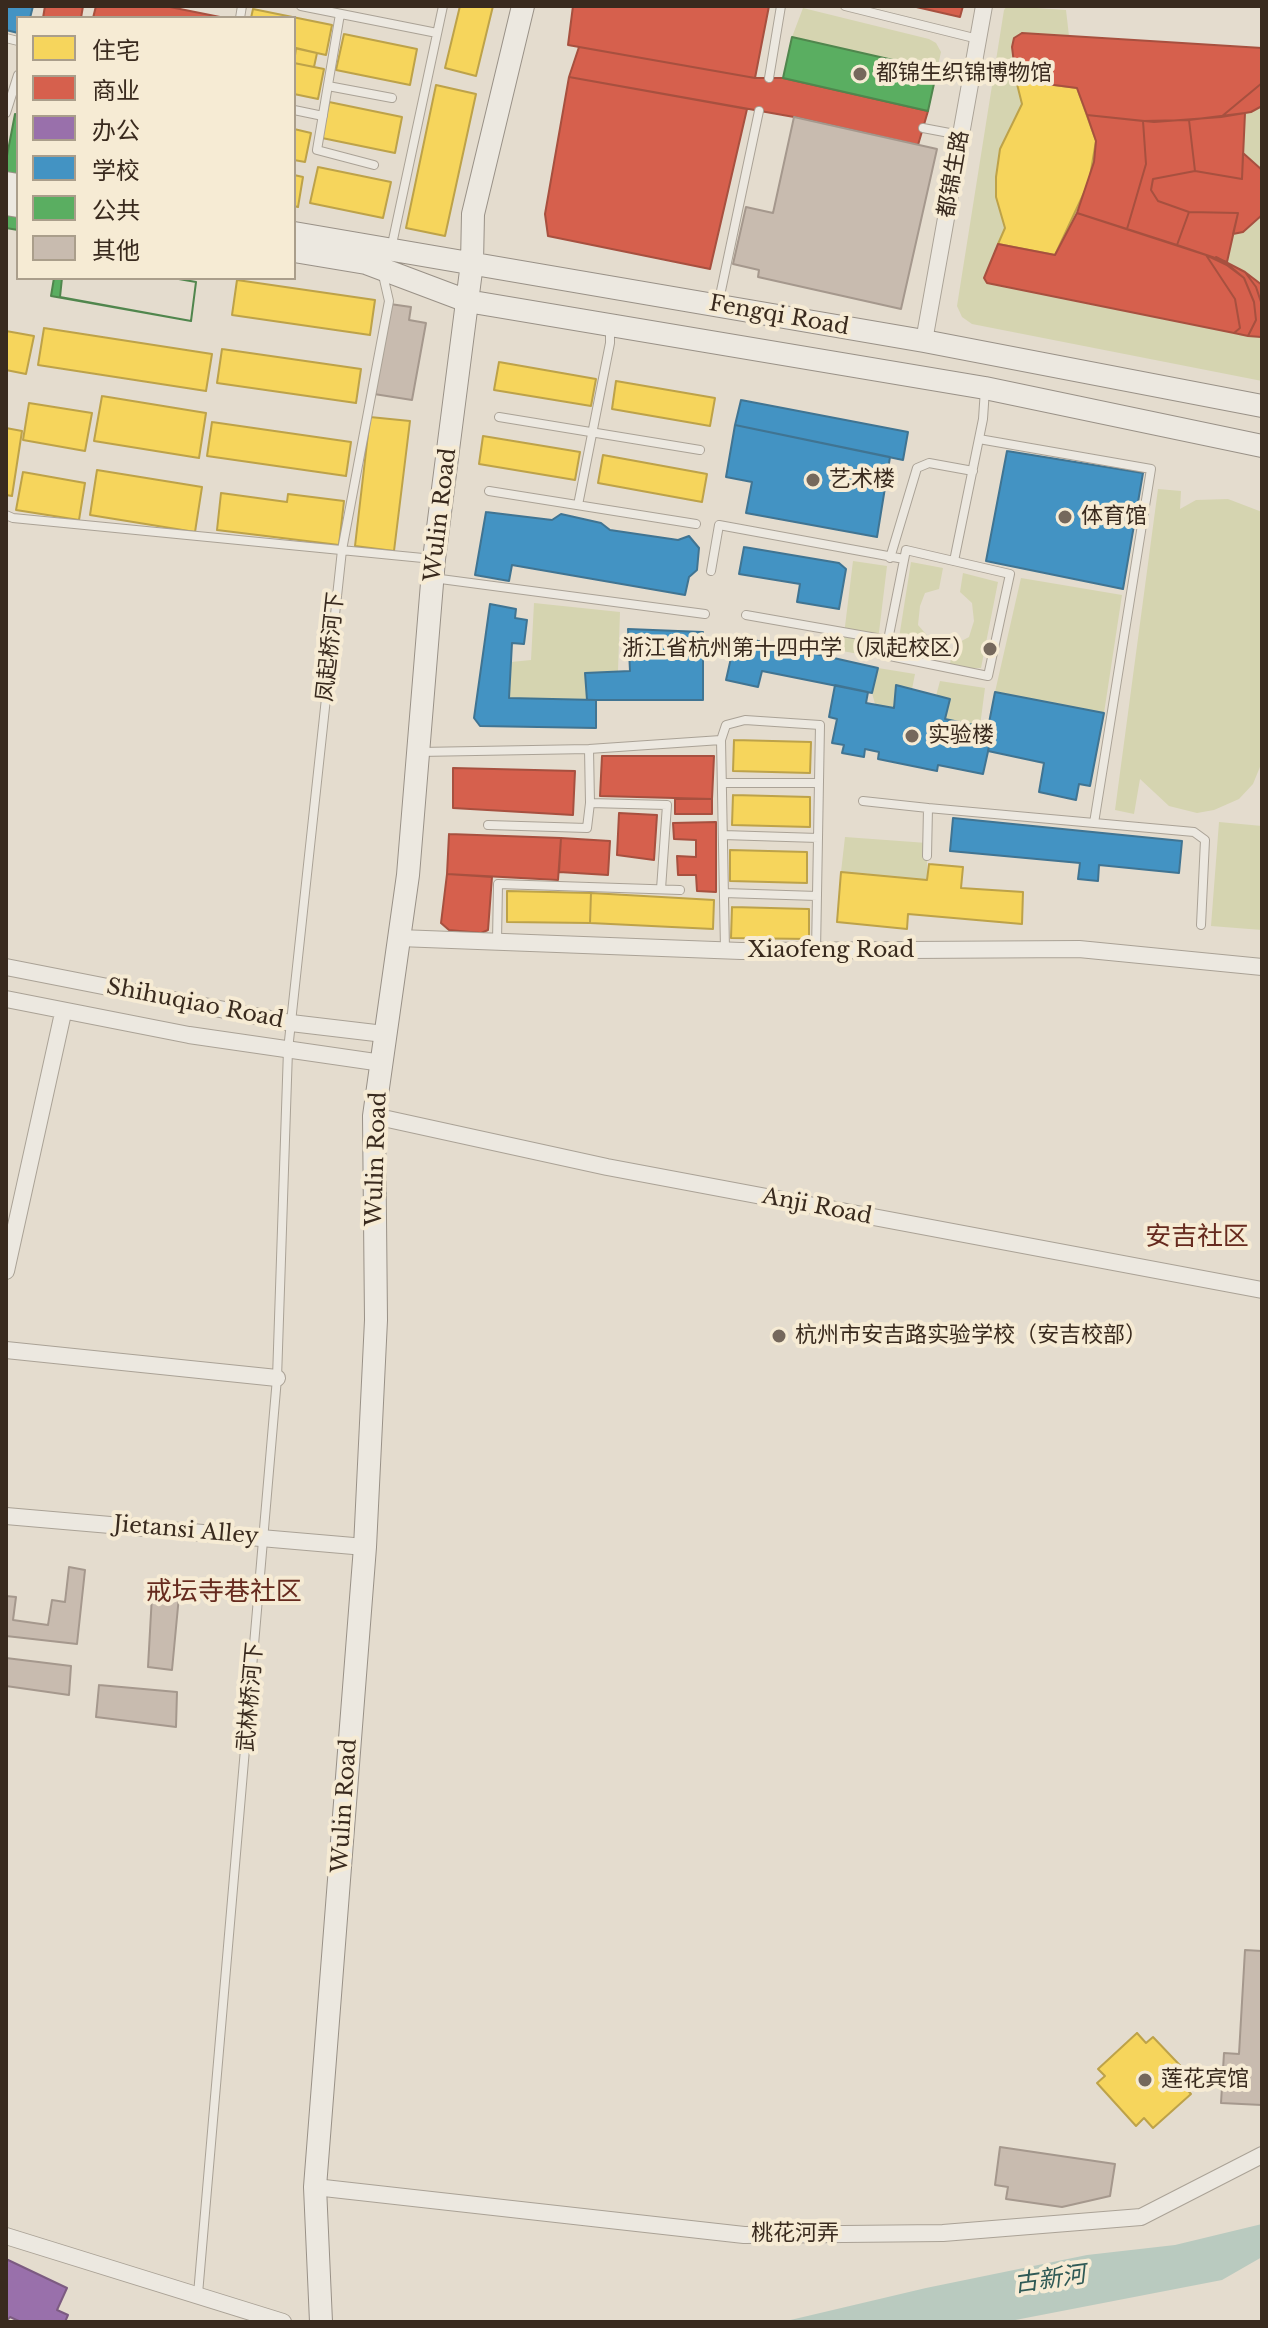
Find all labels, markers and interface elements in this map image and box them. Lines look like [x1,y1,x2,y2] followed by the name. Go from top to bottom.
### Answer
[16,16,296,280] legend
[92,36,140,65] text: 住宅
[876,61,1052,87] place label: 都锦生织锦博物馆
[851,65,869,83] marker: 都锦生织锦博物馆
[92,76,140,105] text: 商业
[92,116,140,145] text: 办公
[933,128,975,220] street label: 都锦生路
[92,156,140,185] text: 学校
[92,196,140,225] text: 公共
[92,236,140,265] text: 其他
[707,291,851,341] street label: Fengqi Road
[420,447,462,583] street label: Wulin Road
[829,467,895,493] place label: 艺术楼
[804,471,822,489] marker: 艺术楼
[1081,504,1147,530] place label: 体育馆
[1056,508,1074,526] marker: 体育馆
[312,591,350,703] street label: 凤起桥河下
[622,636,974,662] place label: 浙江省杭州第十四中学（凤起校区）
[981,640,999,658] marker: 浙江省杭州第十四中学（凤起校区）
[928,723,994,749] place label: 实验楼
[903,727,921,745] marker: 实验楼
[748,938,914,964] street label: Xiaofeng Road
[104,974,286,1034] street label: Shihuqiao Road
[361,1091,393,1227] street label: Wulin Road
[760,1183,874,1231] street label: Anji Road
[1145,1222,1249,1254] district label: 安吉社区
[795,1323,1147,1349] place label: 杭州市安吉路实验学校（安吉校部）
[770,1327,788,1345] marker: 杭州市安吉路实验学校（安吉校部）
[112,1512,260,1550] street label: Jietansi Alley
[146,1577,302,1609] district label: 戒坛寺巷社区
[233,1641,269,1753] street label: 武林桥河下
[327,1738,363,1874] street label: Wulin Road
[1161,2067,1249,2093] place label: 莲花宾馆
[1136,2071,1154,2089] marker: 莲花宾馆
[751,2221,839,2247] street label: 桃花河弄
[1012,2261,1088,2299] water label: 古新河

